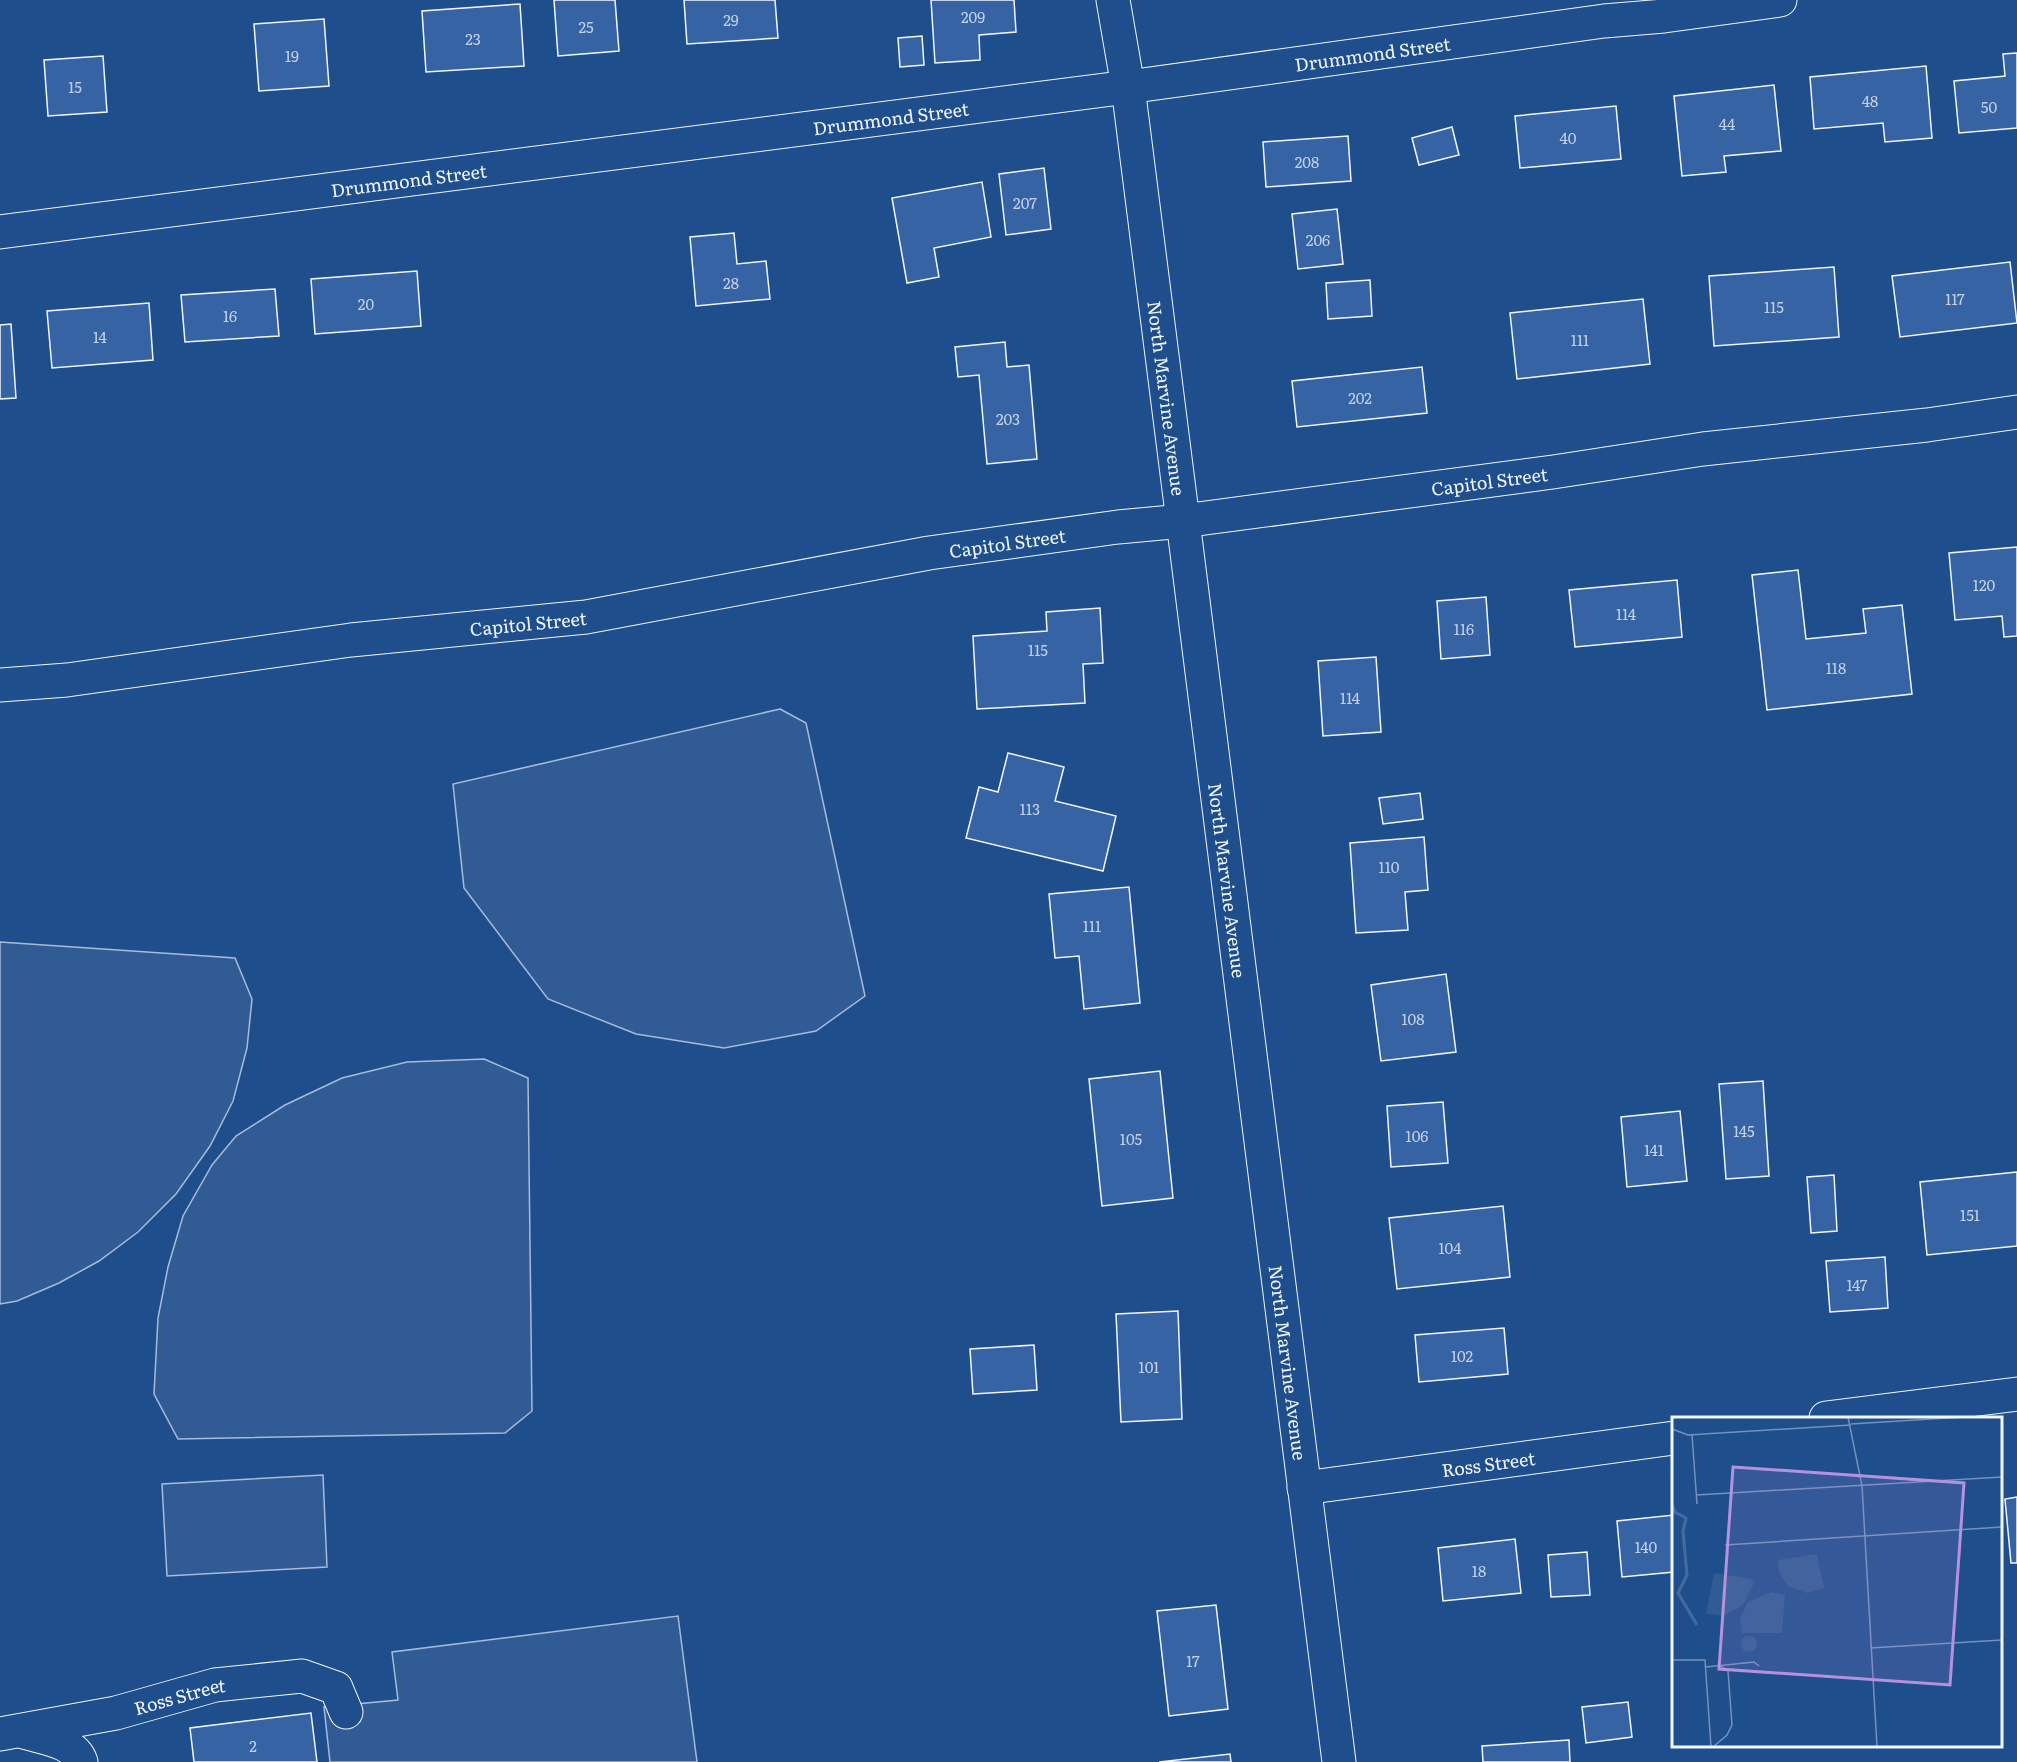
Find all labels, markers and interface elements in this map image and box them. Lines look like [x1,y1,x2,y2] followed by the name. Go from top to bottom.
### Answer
[961,5,985,28] house number: 209
[723,8,739,31] house number: 29
[578,15,594,38] house number: 25
[465,27,481,50] house number: 23
[1293,29,1453,77] street label: Drummond Street
[285,44,299,67] house number: 19
[68,75,82,98] house number: 15
[1862,89,1878,112] house number: 48
[811,94,971,141] street label: Drummond Street
[1981,95,1997,118] house number: 50
[1719,112,1735,135] house number: 44
[1560,126,1577,149] house number: 40
[1295,150,1319,173] house number: 208
[329,156,489,203] street label: Drummond Street
[1013,191,1037,214] house number: 207
[1306,228,1330,251] house number: 206
[723,271,739,294] house number: 28
[1945,287,1965,310] house number: 117
[358,292,374,315] house number: 20
[1764,295,1784,318] house number: 115
[1142,299,1193,497] street label: North Marvine Avenue
[223,304,237,327] house number: 16
[93,325,107,348] house number: 14
[1571,328,1589,351] house number: 111
[1348,386,1372,409] house number: 202
[996,407,1020,430] house number: 203
[1429,459,1550,502] street label: Capitol Street
[947,521,1068,564] street label: Capitol Street
[1973,573,1996,596] house number: 120
[1616,602,1636,625] house number: 114
[469,603,589,642] street label: Capitol Street
[1454,617,1474,640] house number: 116
[1028,638,1048,661] house number: 115
[1826,656,1846,679] house number: 118
[1340,686,1360,709] house number: 114
[1203,781,1254,979] street label: North Marvine Avenue
[1020,797,1040,820] house number: 113
[1379,855,1400,878] house number: 110
[1083,914,1101,937] house number: 111
[1401,1007,1425,1030] house number: 108
[1733,1119,1755,1142] house number: 145
[1406,1124,1428,1147] house number: 106
[1120,1127,1143,1150] house number: 105
[1644,1138,1664,1161] house number: 141
[1960,1203,1980,1226] house number: 151
[1438,1236,1462,1259] house number: 104
[1263,1264,1314,1462] street label: North Marvine Avenue
[1847,1273,1868,1296] house number: 147
[1451,1344,1474,1367] house number: 102
[1139,1355,1159,1378] house number: 101
[1672,1417,2002,1747] inset map
[1440,1443,1538,1483] street label: Ross Street
[1635,1535,1658,1558] house number: 140
[1472,1559,1486,1582] house number: 18
[1186,1649,1200,1672] house number: 17
[131,1670,227,1721] street label: Ross Street
[249,1734,257,1757] house number: 2

